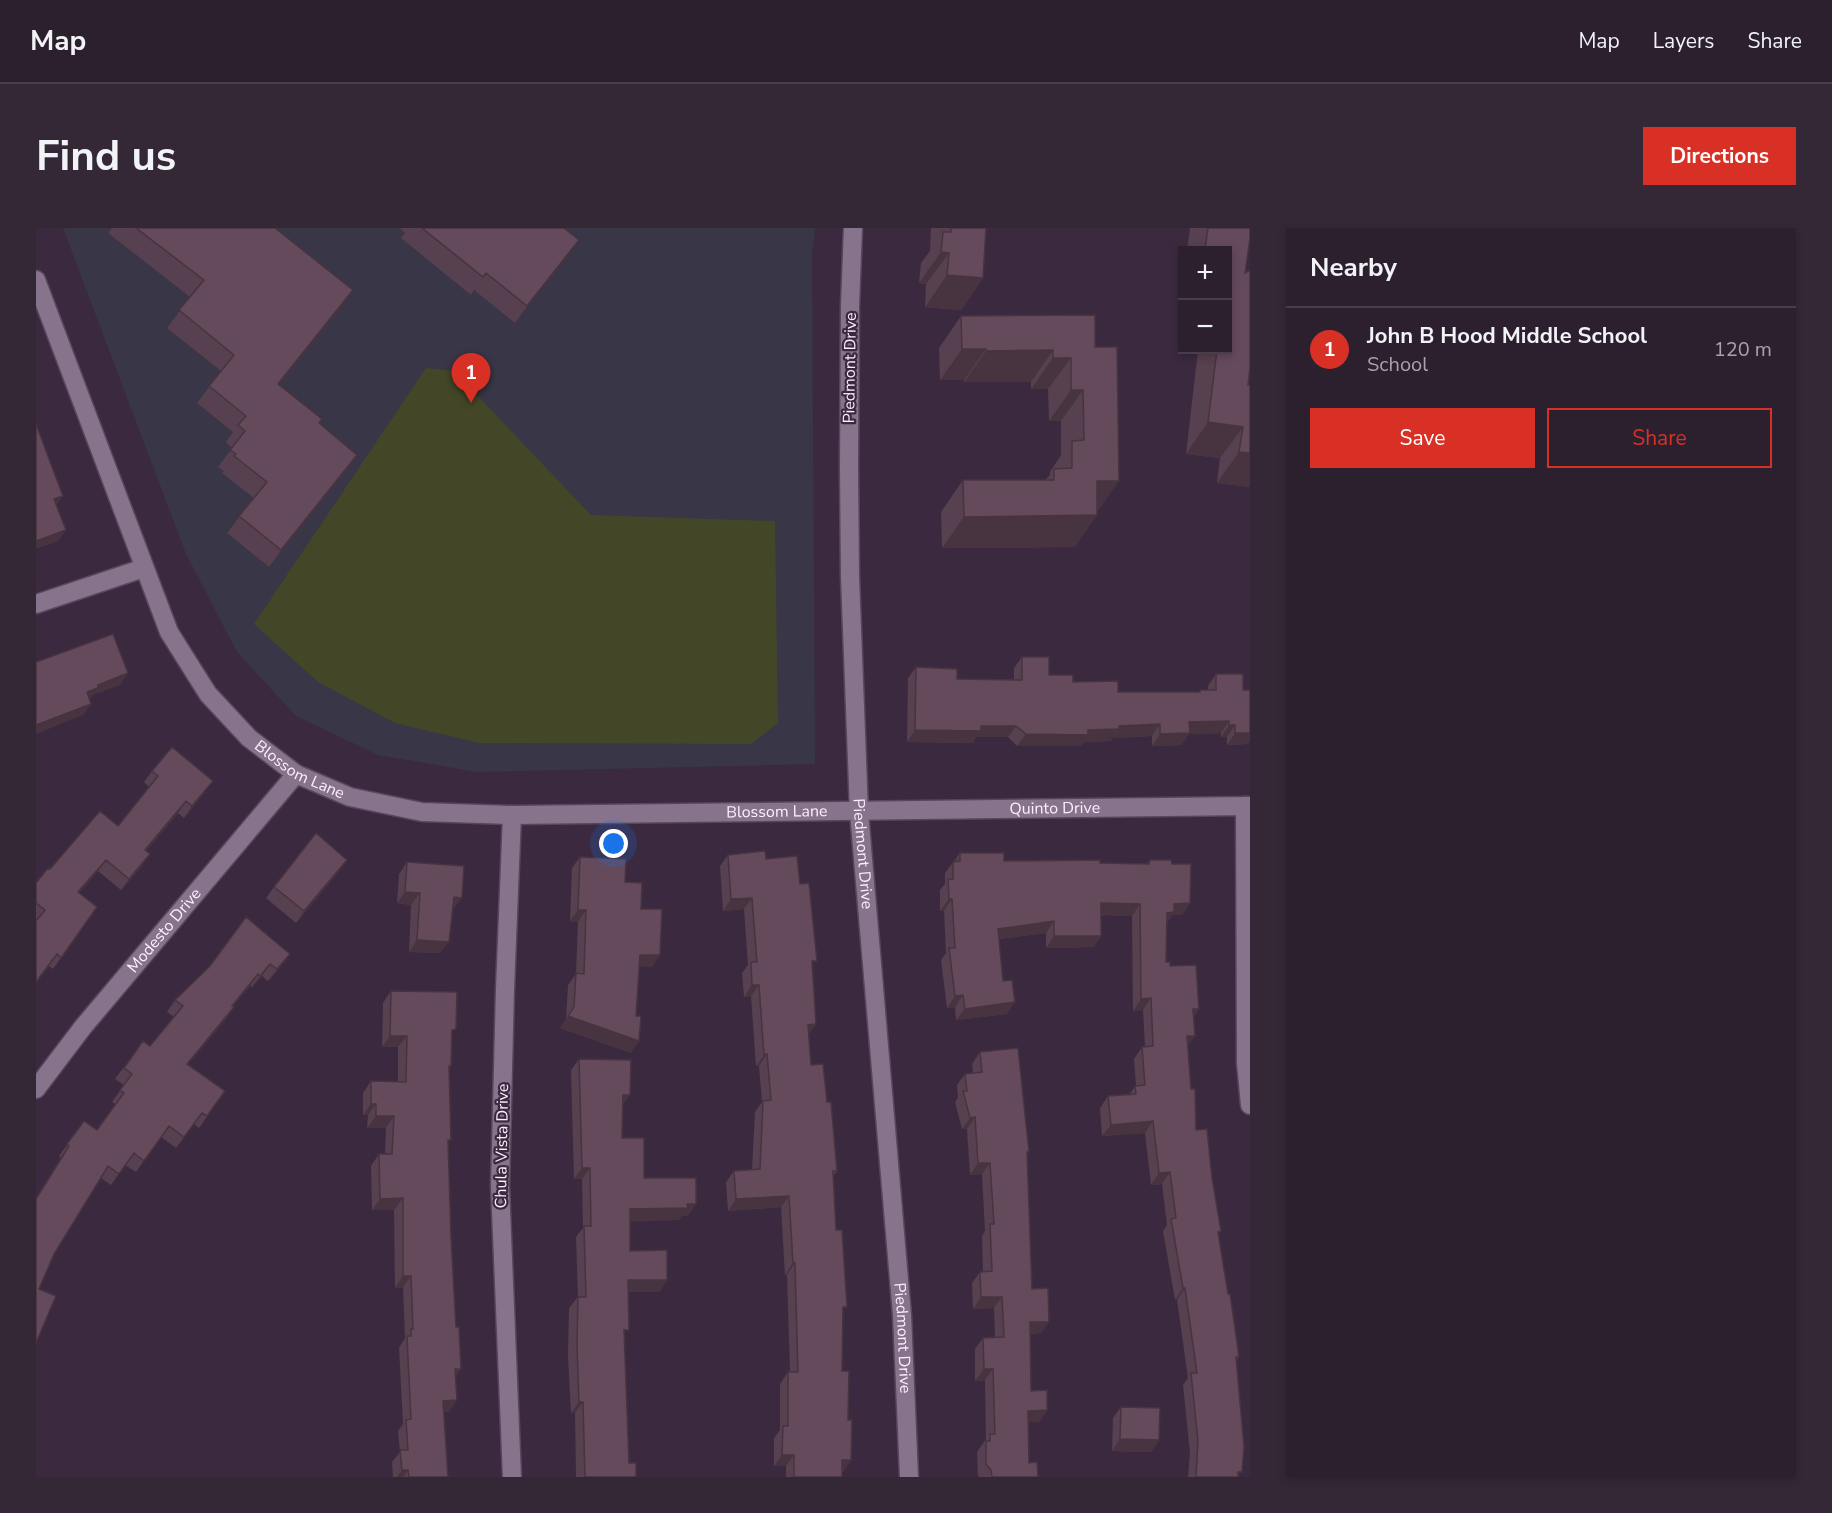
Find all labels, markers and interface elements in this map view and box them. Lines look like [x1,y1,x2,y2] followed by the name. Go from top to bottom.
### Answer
[30,22,86,60] text: Map
[1578,27,1620,55] text: Map
[1653,27,1714,55] text: Layers
[1747,27,1802,55] text: Share
[1643,127,1796,185] button: Directions
[36,128,176,185] text: Find us
[1178,246,1232,354] map controls
[1178,246,1232,300] button: +
[1310,250,1397,285] text: Nearby
[1178,300,1232,354] button: −
[838,312,862,424] street label: Piedmont Drive
[1367,321,1647,351] text: John B Hood Middle School
[1324,336,1336,363] text: 1
[1714,336,1772,363] text: 120 m
[1367,351,1428,378] text: School
[452,354,490,403] pin: 1
[1310,408,1535,468] button: Save
[1547,408,1772,468] button: Share
[250,735,348,804] street label: Blossom Lane
[1009,797,1100,820] street label: Quinto Drive
[847,798,878,910] street label: Piedmont Drive
[726,800,828,823] street label: Blossom Lane
[599,829,628,858] your location
[122,883,206,978] street label: Modesto Drive
[490,1083,514,1209] street label: Chula Vista Drive
[888,1282,916,1394] street label: Piedmont Drive

